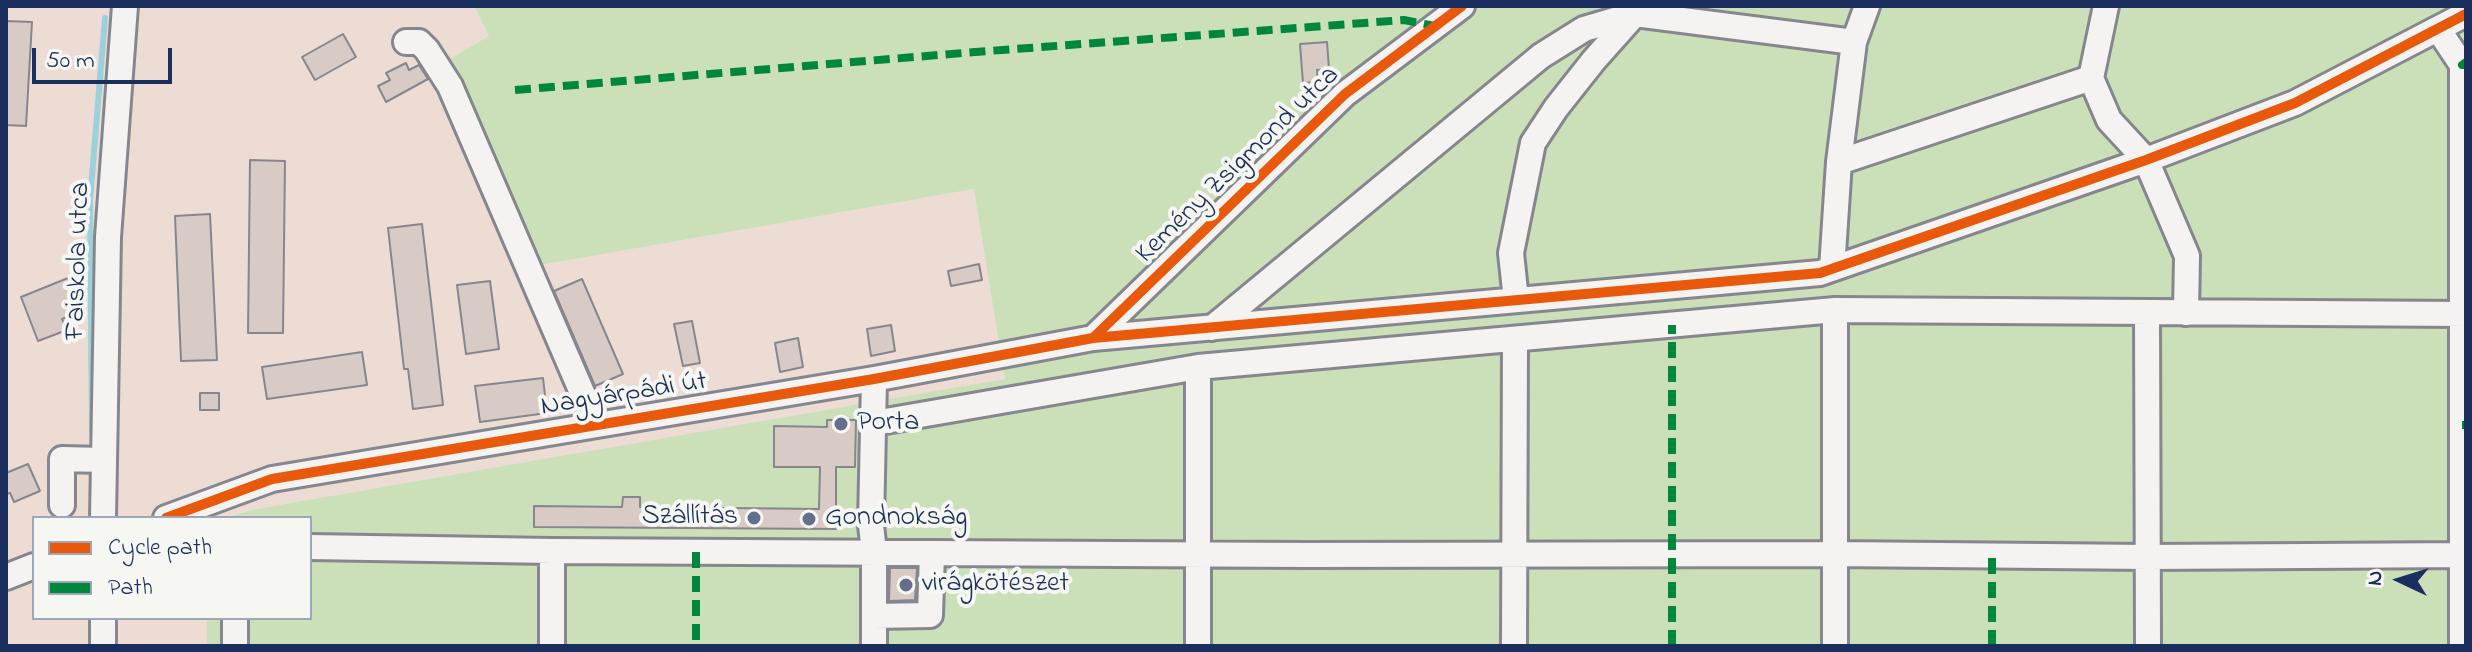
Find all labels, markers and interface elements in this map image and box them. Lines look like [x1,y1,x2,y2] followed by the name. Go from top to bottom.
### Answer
[36,32,176,82] scale bar
[46,44,95,79] text: 50 m
[1130,60,1348,272] street label: Kemény Zsigmond utca
[60,181,100,341] street label: Faiskola utca
[539,366,709,426] street label: Nagyárpádi út
[857,407,919,441] place label: Porta
[832,415,850,433] marker: Porta
[642,501,738,535] place label: Szállítás
[825,502,967,536] place label: Gondnokság
[745,509,763,527] marker: Szállítás
[800,510,818,528] marker: Gondnokság
[32,516,312,620] legend
[108,531,212,566] text: Cycle path
[2360,540,2440,620] north arrow
[922,568,1069,602] place label: virágkötészet
[2360,570,2393,587] text: N
[108,571,153,606] text: Path
[897,576,915,594] marker: virágkötészet

